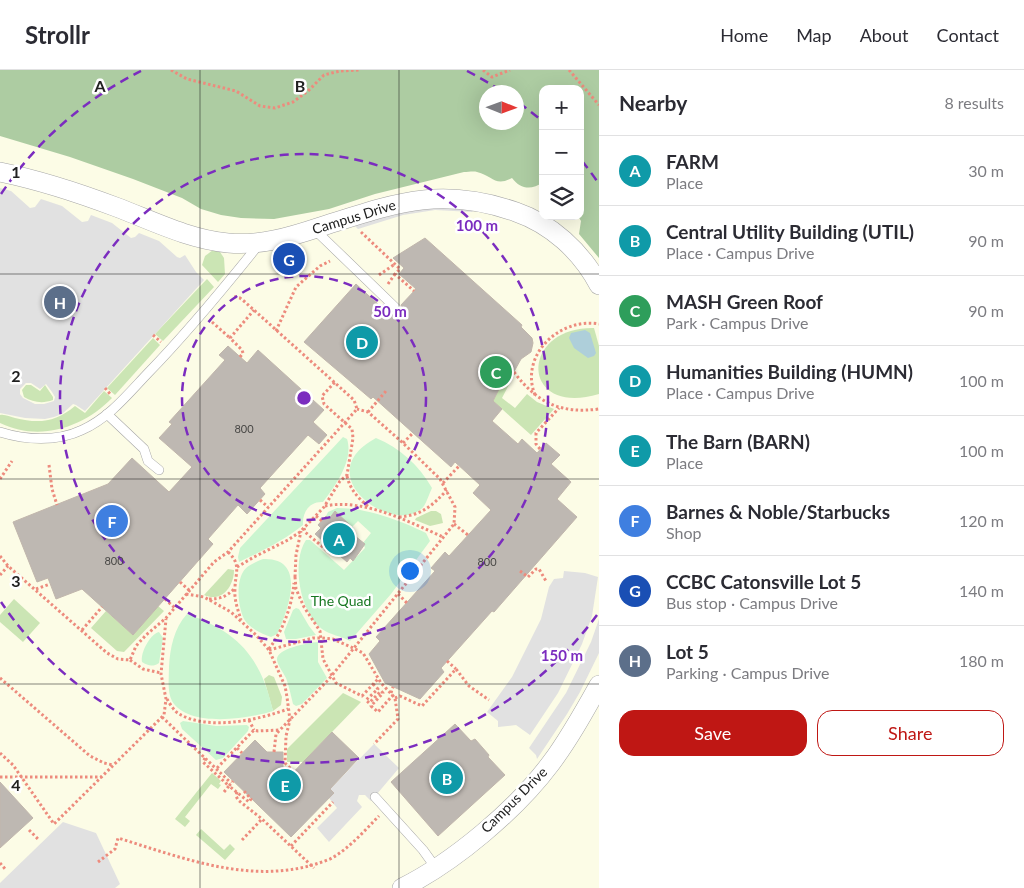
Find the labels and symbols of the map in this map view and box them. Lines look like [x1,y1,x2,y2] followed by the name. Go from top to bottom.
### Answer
[93,76,106,95] text: A
[295,76,305,95] text: B
[479,85,524,130] north arrow
[11,162,21,181] text: 1
[310,196,398,237] street label: Campus Drive
[456,216,498,234] text: 100 m
[273,240,305,278] pin: G
[44,283,76,321] pin: H
[373,302,407,320] text: 50 m
[346,323,378,361] pin: D
[480,353,512,391] pin: C
[11,366,21,385] text: 2
[295,389,313,407] centre of rings
[234,422,254,435] house number: 800
[96,502,128,540] pin: F
[323,520,355,558] pin: A
[104,554,124,567] house number: 800
[477,555,497,568] house number: 800
[397,558,423,584] your location
[11,571,21,590] text: 3
[311,592,371,609] park label: The Quad
[541,646,583,664] text: 150 m
[431,759,463,797] pin: B
[477,763,550,836] street label: Campus Drive
[269,766,301,804] pin: E
[11,775,21,794] text: 4

